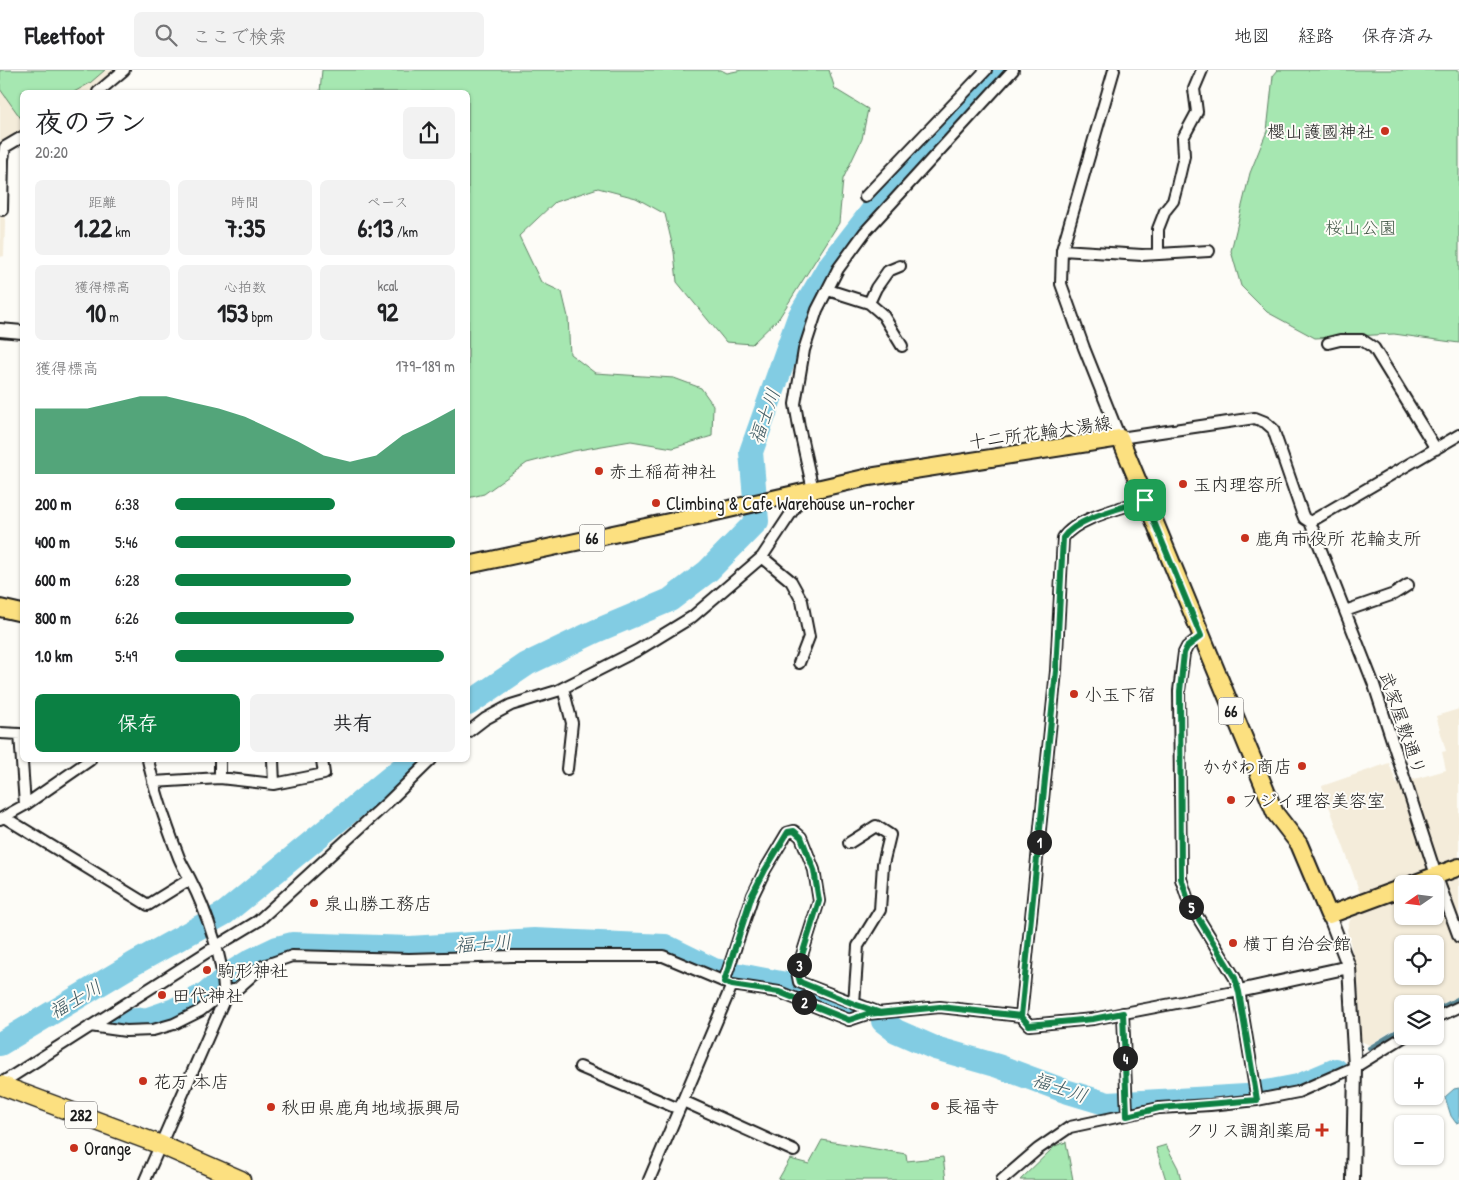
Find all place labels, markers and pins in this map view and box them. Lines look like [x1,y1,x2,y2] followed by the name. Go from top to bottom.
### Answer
[1267,119,1375,144] place label: 櫻山護國神社
[1379,125,1391,137] marker: 櫻山護國神社
[609,459,717,484] place label: 赤土稲荷神社
[593,465,605,477] marker: 赤土稲荷神社
[1193,472,1283,497] place label: 玉内理容所
[1177,478,1189,490] marker: 玉内理容所
[1124,479,1166,521] pin
[666,491,915,516] place label: Climbing & Cafe Warehouse un-rocher
[650,497,662,509] marker: Climbing & Cafe Warehouse un-rocher
[1255,526,1421,551] place label: 鹿角市役所 花輪支所
[1239,532,1251,544] marker: 鹿角市役所 花輪支所
[1084,682,1156,707] place label: 小玉下宿
[1068,688,1080,700] marker: 小玉下宿
[1202,754,1292,779] place label: かがわ商店
[1296,760,1308,772] marker: かがわ商店
[1241,788,1385,813] place label: フジイ理容美容室
[1225,794,1237,806] marker: フジイ理容美容室
[1026,830,1052,854] pin: 1
[324,891,432,916] place label: 泉山勝工務店
[1178,894,1204,920] pin: 5
[308,897,320,909] marker: 泉山勝工務店
[1243,931,1351,956] place label: 横丁自治会館
[1227,937,1239,949] marker: 横丁自治会館
[786,952,812,978] pin: 3
[217,958,289,983] place label: 駒形神社
[201,964,213,976] marker: 駒形神社
[172,983,244,1008] place label: 田代神社
[156,989,168,1001] marker: 田代神社
[792,990,816,1014] pin: 2
[1112,1046,1138,1070] pin: 4
[153,1069,229,1094] place label: 花万 本店
[137,1075,149,1087] marker: 花万 本店
[945,1094,999,1119] place label: 長福寺
[281,1095,461,1120] place label: 秋田県鹿角地域振興局
[929,1100,941,1112] marker: 長福寺
[265,1101,277,1113] marker: 秋田県鹿角地域振興局
[1186,1118,1312,1143] place label: クリス調剤薬局
[1316,1124,1328,1136] marker: クリス調剤薬局
[84,1136,131,1161] place label: Orange
[68,1142,80,1154] marker: Orange

